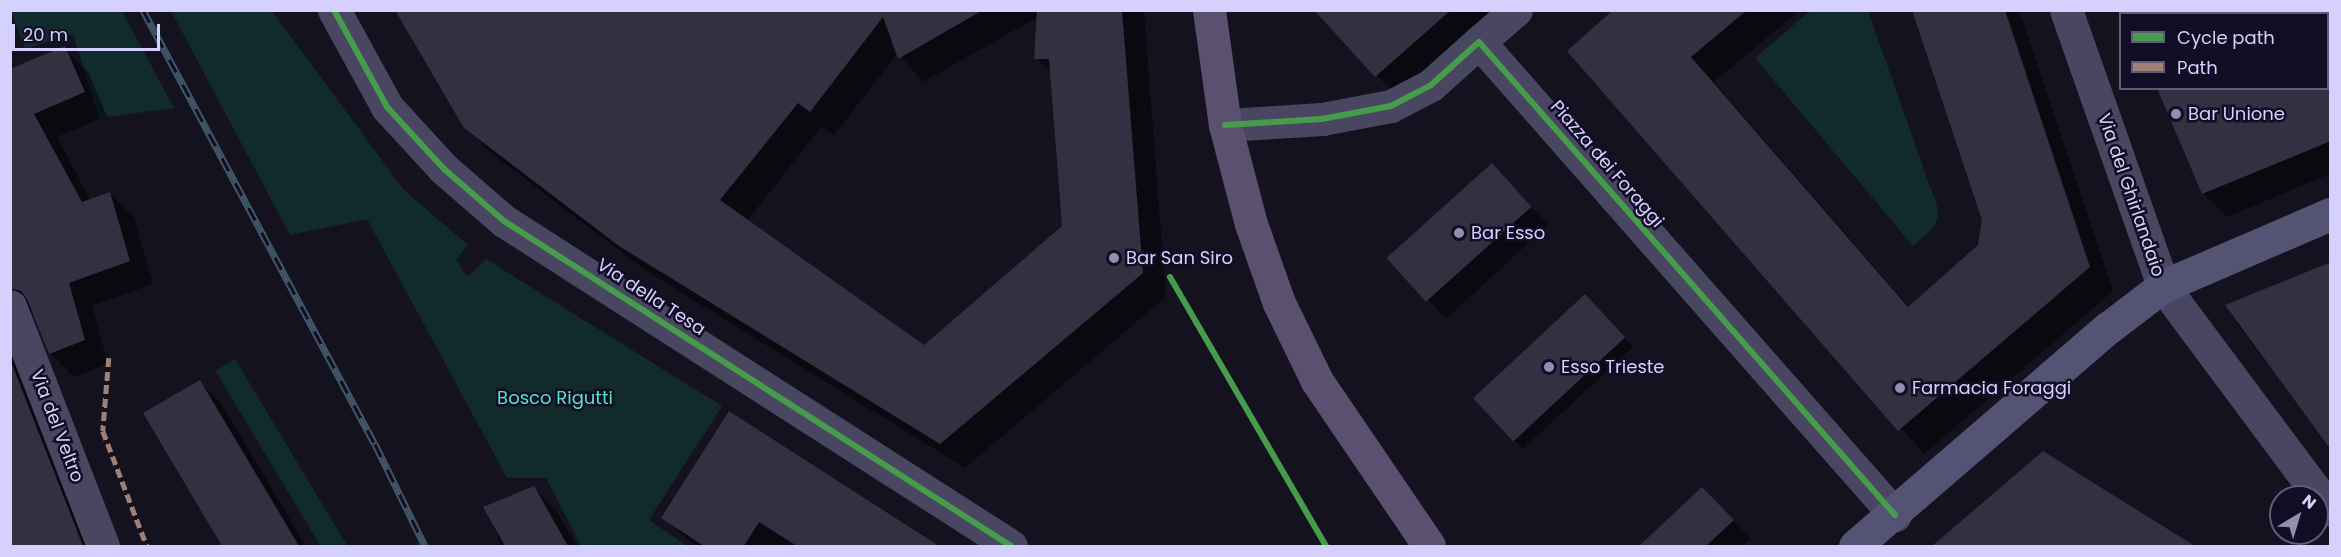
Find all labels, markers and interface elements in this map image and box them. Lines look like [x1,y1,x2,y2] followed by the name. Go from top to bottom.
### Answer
[15,12,164,50] scale bar
[2119,12,2329,90] legend
[23,22,68,47] text: 20 m
[2177,25,2275,50] text: Cycle path
[2177,55,2218,80] text: Path
[1546,96,1668,232] street label: Piazza dei Foraggi
[2188,103,2285,125] place label: Bar Unione
[2169,107,2183,121] marker: Bar Unione
[2093,111,2169,279] street label: Via del Ghirlandaio
[1471,222,1545,244] place label: Bar Esso
[1452,226,1466,240] marker: Bar Esso
[1126,247,1233,269] place label: Bar San Siro
[1107,251,1121,265] marker: Bar San Siro
[593,254,709,340] street label: Via della Tesa
[1561,356,1664,378] place label: Esso Trieste
[1542,360,1556,374] marker: Esso Trieste
[26,367,88,485] street label: Via del Veltro
[1912,377,2071,399] place label: Farmacia Foraggi
[1893,381,1907,395] marker: Farmacia Foraggi
[497,387,613,409] park label: Bosco Rigutti
[2269,485,2329,545] north arrow
[2297,489,2321,515] text: N

